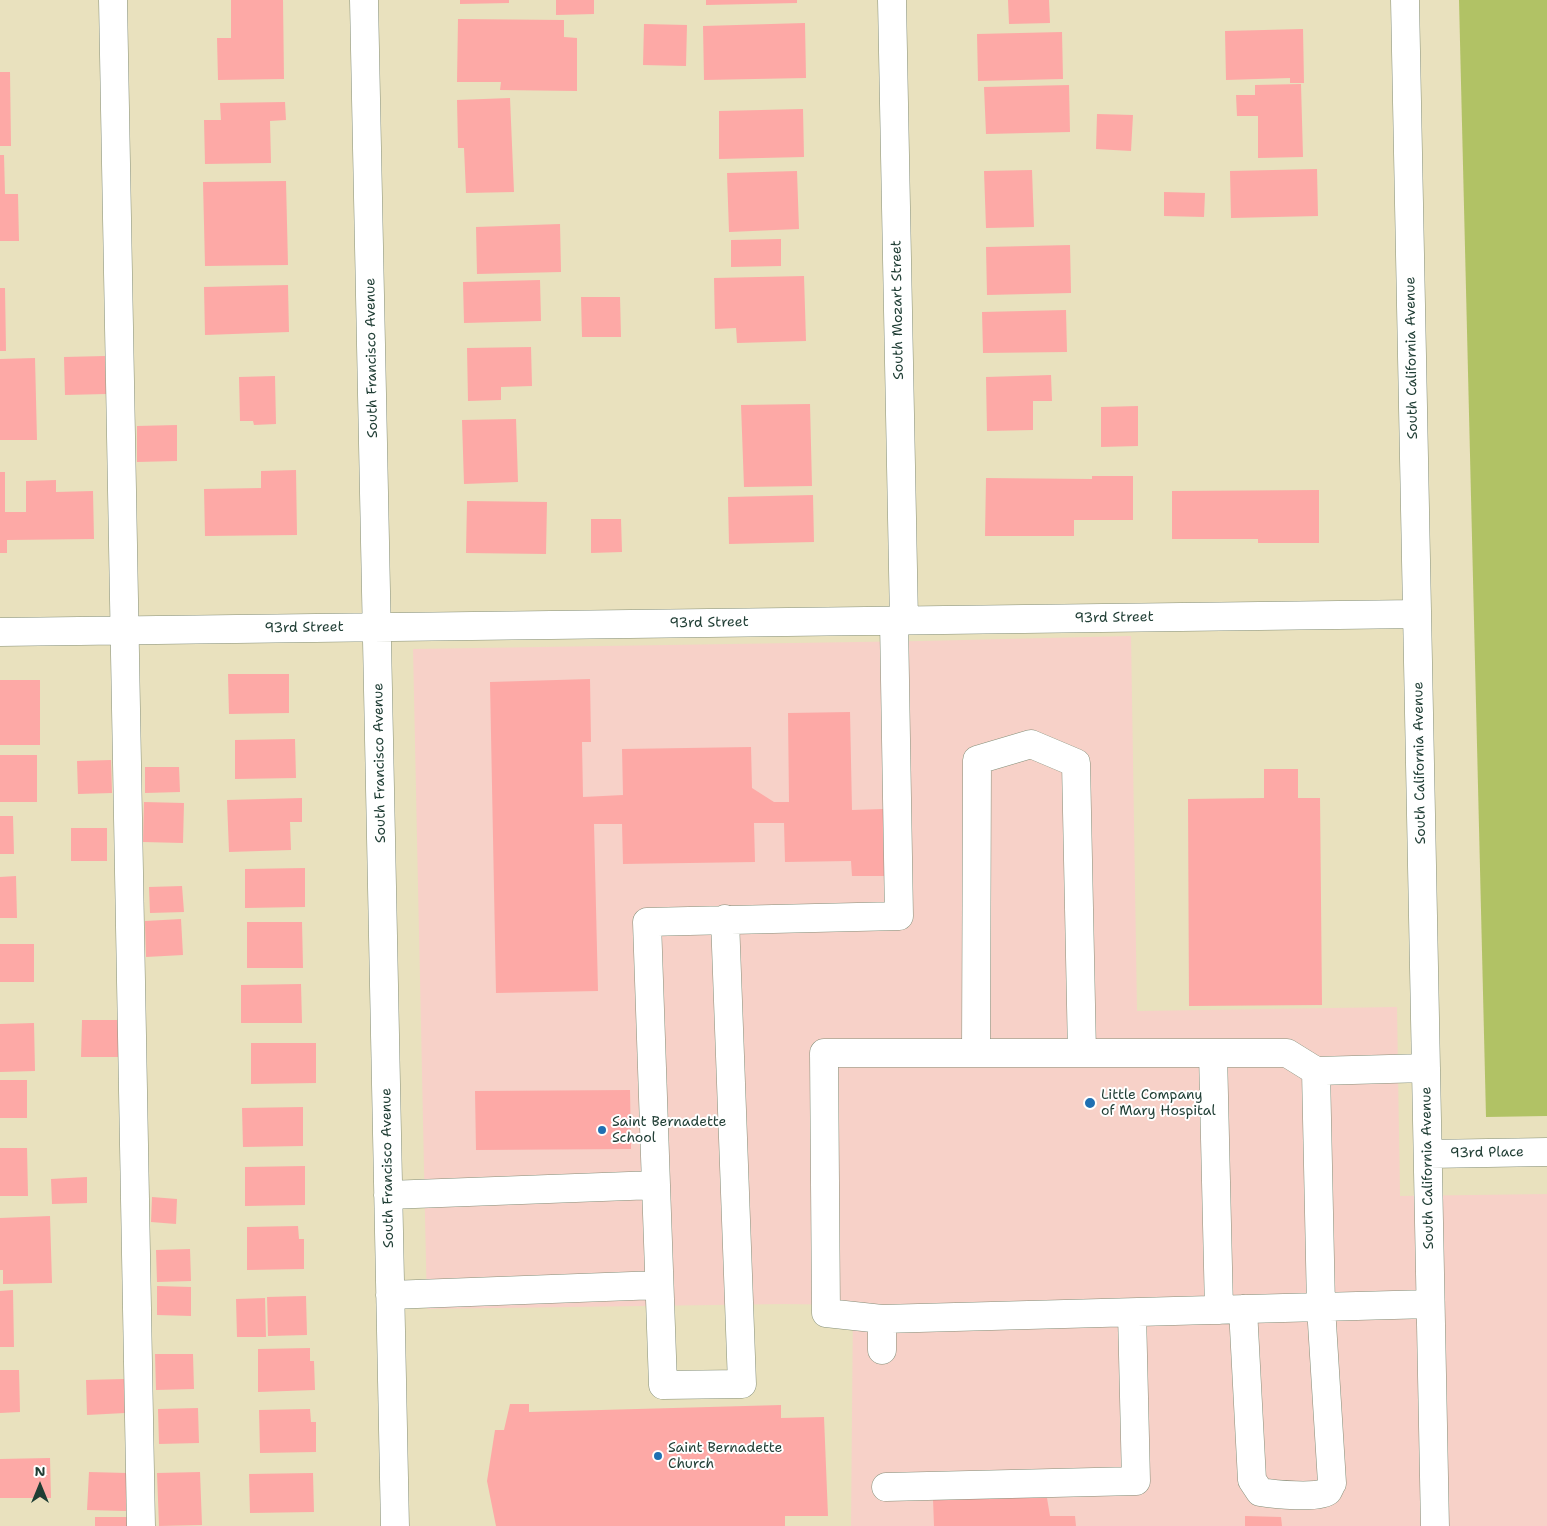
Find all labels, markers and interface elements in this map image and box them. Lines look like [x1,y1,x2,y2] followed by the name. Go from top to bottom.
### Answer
[888,240,908,380] street label: South Mozart Street
[1402,277,1422,439] street label: South California Avenue
[362,278,382,438] street label: South Francisco Avenue
[1074,609,1154,627] street label: 93rd Street
[669,614,749,632] street label: 93rd Street
[264,619,344,637] street label: 93rd Street
[1410,682,1430,844] street label: South California Avenue
[370,683,390,843] street label: South Francisco Avenue
[1101,1087,1216,1120] place label: Little Company of Mary Hospital
[1418,1087,1438,1249] street label: South California Avenue
[378,1088,398,1248] street label: South Francisco Avenue
[1083,1096,1097,1110] marker: Little Company of Mary Hospital
[612,1114,726,1146] place label: Saint Bernadette School
[596,1124,608,1136] marker: Saint Bernadette School
[1450,1144,1524,1162] street label: 93rd Place
[668,1440,782,1472] place label: Saint Bernadette Church
[652,1450,664,1462] marker: Saint Bernadette Church
[15,1461,65,1511] north arrow
[34,1462,46,1480] text: N

